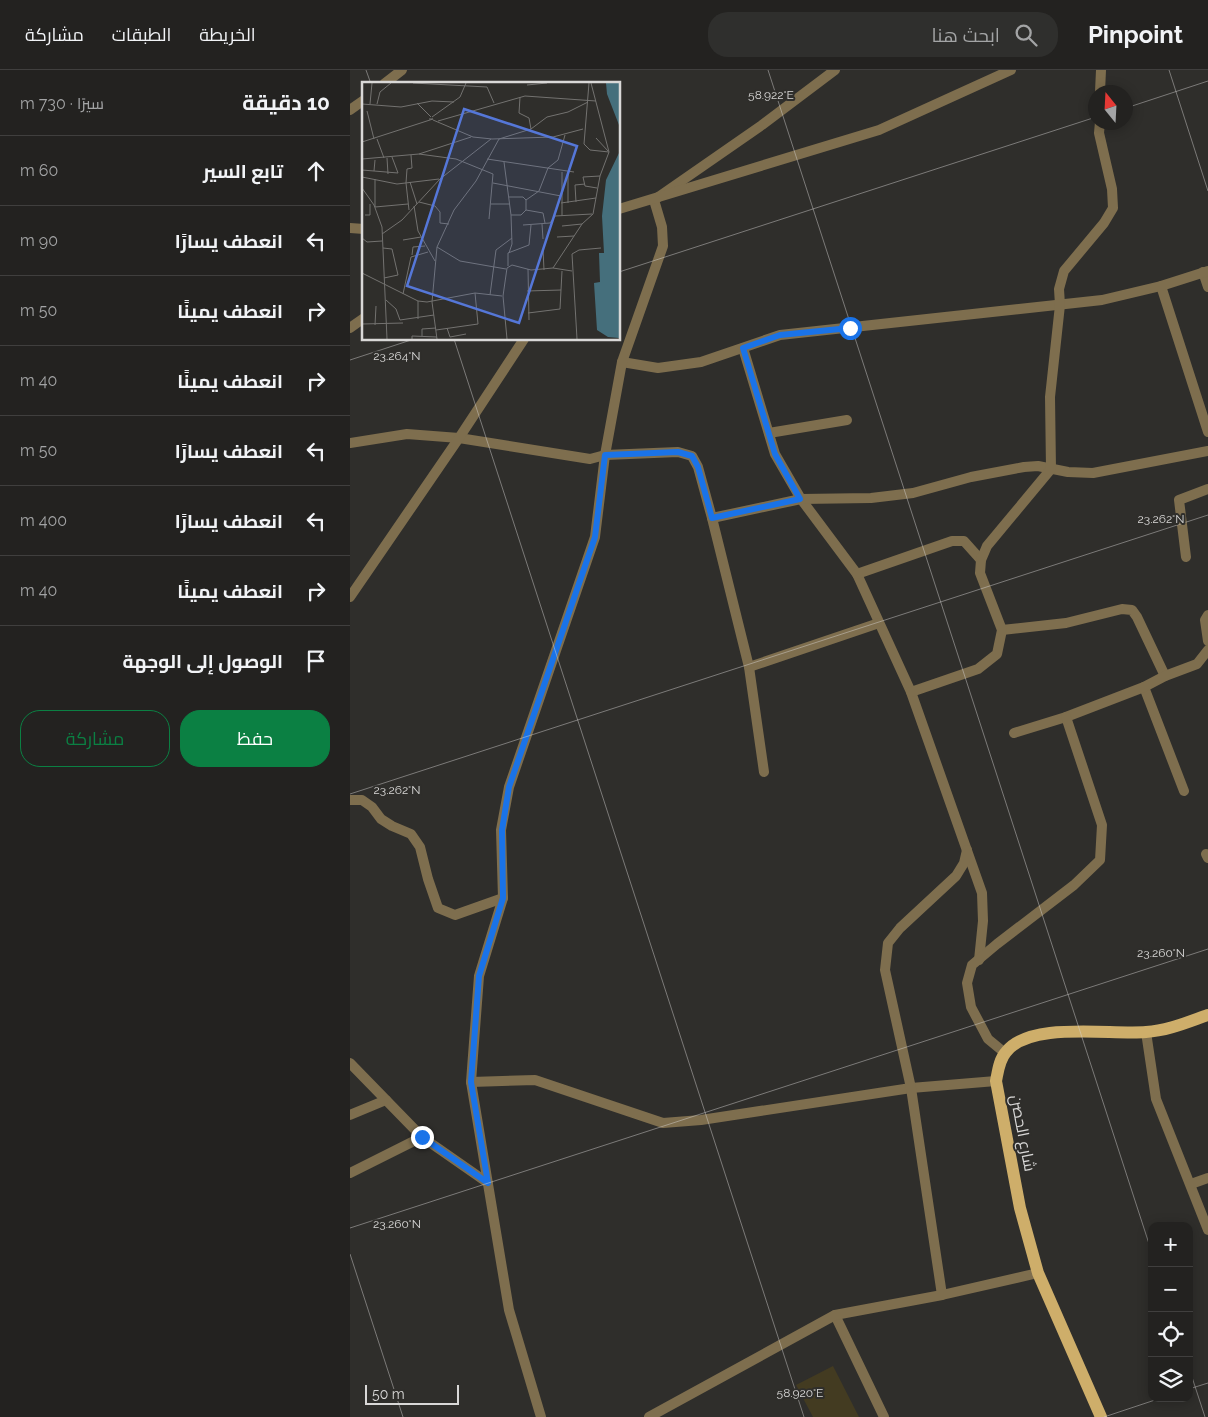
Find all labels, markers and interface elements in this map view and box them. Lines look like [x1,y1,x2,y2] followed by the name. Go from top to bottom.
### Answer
[708,12,1058,57] search box
[1088,20,1183,49] text: Pinpoint
[1012,21,1040,49] icon: search
[25,24,84,45] text: مشاركة
[112,24,171,45] text: الطبقات
[199,24,256,45] text: الخريطة
[932,24,1000,46] text: ابحث هنا
[362,82,620,340] inset map
[1088,85,1133,130] north arrow
[748,88,794,102] text: 58.922°E
[242,90,330,115] text: 10 دقيقة
[20,94,104,113] text: سيرًا · 730 m
[302,157,330,185] icon: ahead
[203,160,283,182] text: تابع السير
[20,161,58,180] text: 60 m
[302,227,330,255] icon: left
[175,230,283,252] text: انعطف يسارًا
[20,231,58,250] text: 90 m
[302,297,330,325] icon: right
[177,300,283,322] text: انعطف يمينًا
[20,301,57,320] text: 50 m
[839,317,862,340] route start
[373,349,421,363] text: 23.264°N
[302,367,330,395] icon: right
[177,370,283,392] text: انعطف يمينًا
[20,371,57,390] text: 40 m
[302,437,330,465] icon: left
[175,440,283,462] text: انعطف يسارًا
[20,441,57,460] text: 50 m
[302,507,330,535] icon: left
[175,510,283,532] text: انعطف يسارًا
[20,511,67,530] text: 400 m
[1138,512,1184,526] text: 23.262°N
[302,577,330,605] icon: right
[177,580,283,602] text: انعطف يمينًا
[20,581,57,600] text: 40 m
[302,647,330,675] icon: arrive
[123,650,283,672] text: الوصول إلى الوجهة
[20,710,170,767] button: مشاركة
[180,710,330,767] button: حفظ
[374,783,420,797] text: 23.262°N
[1137,946,1185,960] text: 23.260°N
[1004,1093,1040,1173] street label: شارع الحصن
[411,1126,434,1149] route end
[373,1217,421,1231] text: 23.260°N
[1148,1222,1193,1402] map controls
[1148,1222,1193,1267] button: +
[1148,1267,1193,1312] button: −
[1148,1312,1193,1357] button: locate
[1148,1357,1193,1402] button: layers
[365,1382,459,1405] scale bar
[372,1386,405,1402] text: 50 m
[777,1386,823,1400] text: 58.920°E

